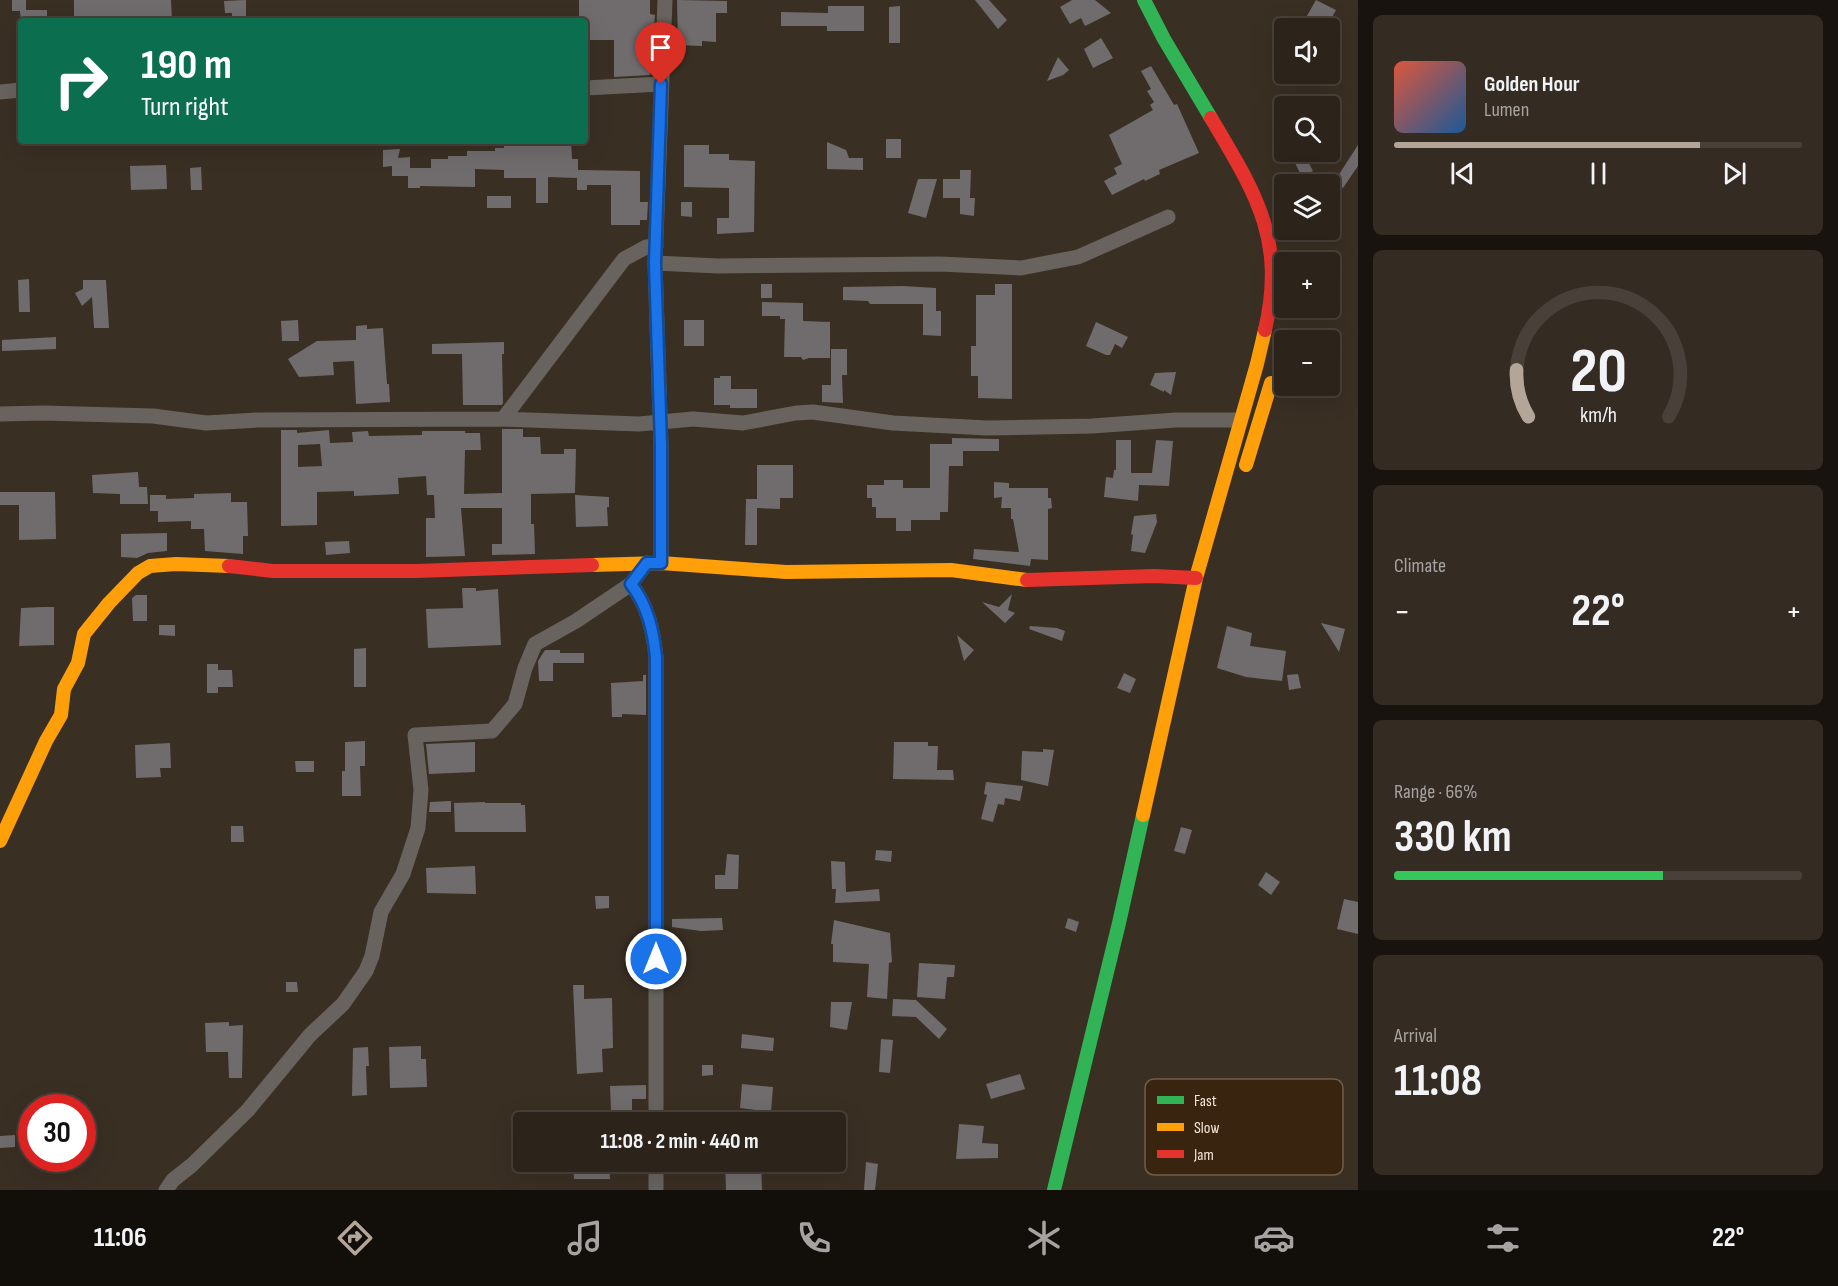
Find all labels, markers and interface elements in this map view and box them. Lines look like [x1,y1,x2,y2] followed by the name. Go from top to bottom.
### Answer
[1274,18,1340,396] map controls
[1274,18,1340,84] button: sound
[635,22,686,84] pin
[644,31,677,64] icon: arrive
[141,40,232,91] text: 190 m
[42,42,120,120] icon: right
[1484,71,1580,98] text: Golden Hour
[141,91,228,123] text: Turn right
[1274,96,1340,162] button: search
[1484,98,1529,122] text: Lumen
[1446,157,1479,190] icon: previous
[1582,157,1615,190] icon: pause
[1718,157,1751,190] icon: next
[1274,174,1340,240] button: layers
[1274,252,1340,318] button: +
[1274,330,1340,396] button: −
[1569,335,1627,410] text: 20
[1579,403,1617,428] text: km/h
[1394,554,1446,578] text: Climate
[1571,584,1625,639] text: 22°
[1394,592,1410,632] text: −
[1786,592,1802,632] text: +
[1394,780,1478,804] text: Range · 66%
[1394,810,1512,865] text: 330 km
[624,927,688,991] position arrow
[1394,1024,1437,1048] text: Arrival
[1394,1054,1482,1109] text: 11:08
[1145,1079,1343,1175] legend
[1194,1092,1217,1111] text: Fast
[18,1094,96,1172] speed limit sign: 30
[1194,1119,1219,1138] text: Slow
[600,1128,759,1155] text: 11:08 · 2 min · 440 m
[1193,1146,1214,1165] text: Jam
[334,1217,376,1259] icon: directions
[564,1217,606,1259] icon: music
[793,1217,835,1259] icon: phone
[1023,1217,1065,1259] icon: climate
[1253,1217,1295,1259] icon: car
[1482,1217,1524,1259] icon: filters
[94,1222,147,1254] text: 11:06
[1712,1222,1744,1254] text: 22°

